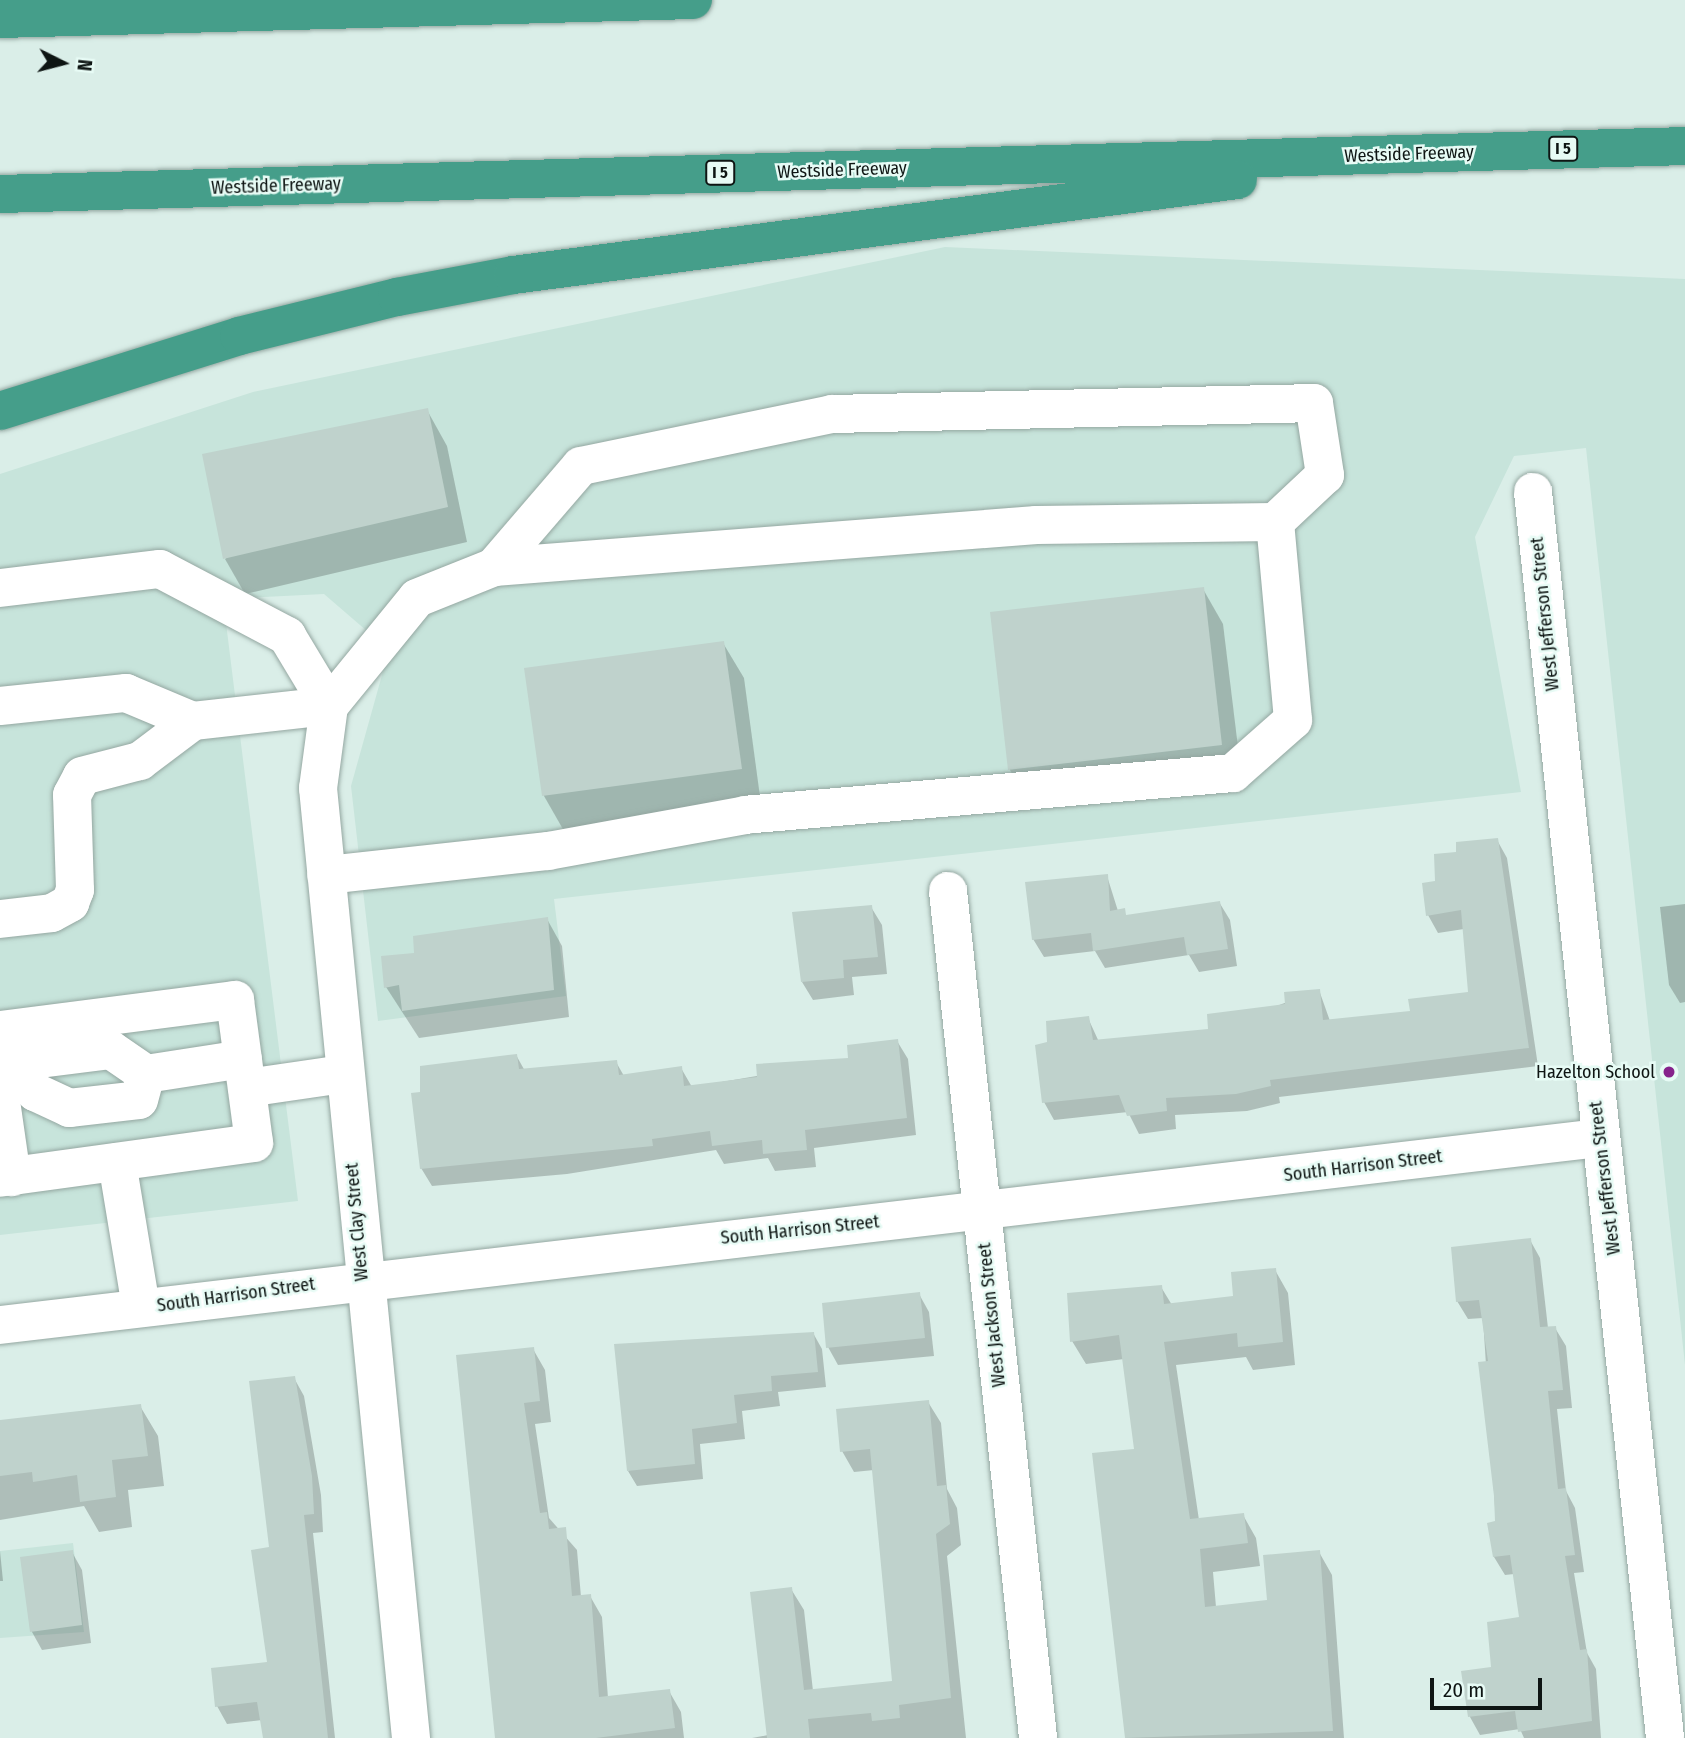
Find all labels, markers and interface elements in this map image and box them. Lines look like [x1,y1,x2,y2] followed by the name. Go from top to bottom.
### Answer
[28,28,98,98] north arrow
[72,58,96,72] text: N
[1547,136,1579,162] road number: I 5
[1344,141,1474,167] street label: Westside Freeway
[777,157,907,183] street label: Westside Freeway
[704,160,736,186] road number: I 5
[211,173,341,199] street label: Westside Freeway
[1526,536,1564,692] street label: West Jefferson Street
[1536,1061,1655,1083] place label: Hazelton School
[1661,1064,1677,1080] marker: Hazelton School
[1585,1100,1625,1256] street label: West Jefferson Street
[1283,1146,1443,1186] street label: South Harrison Street
[341,1162,373,1282] street label: West Clay Street
[720,1211,880,1249] street label: South Harrison Street
[974,1242,1010,1388] street label: West Jackson Street
[156,1273,316,1317] street label: South Harrison Street
[1433,1664,1545,1708] scale bar
[1443,1677,1484,1703] text: 20 m

